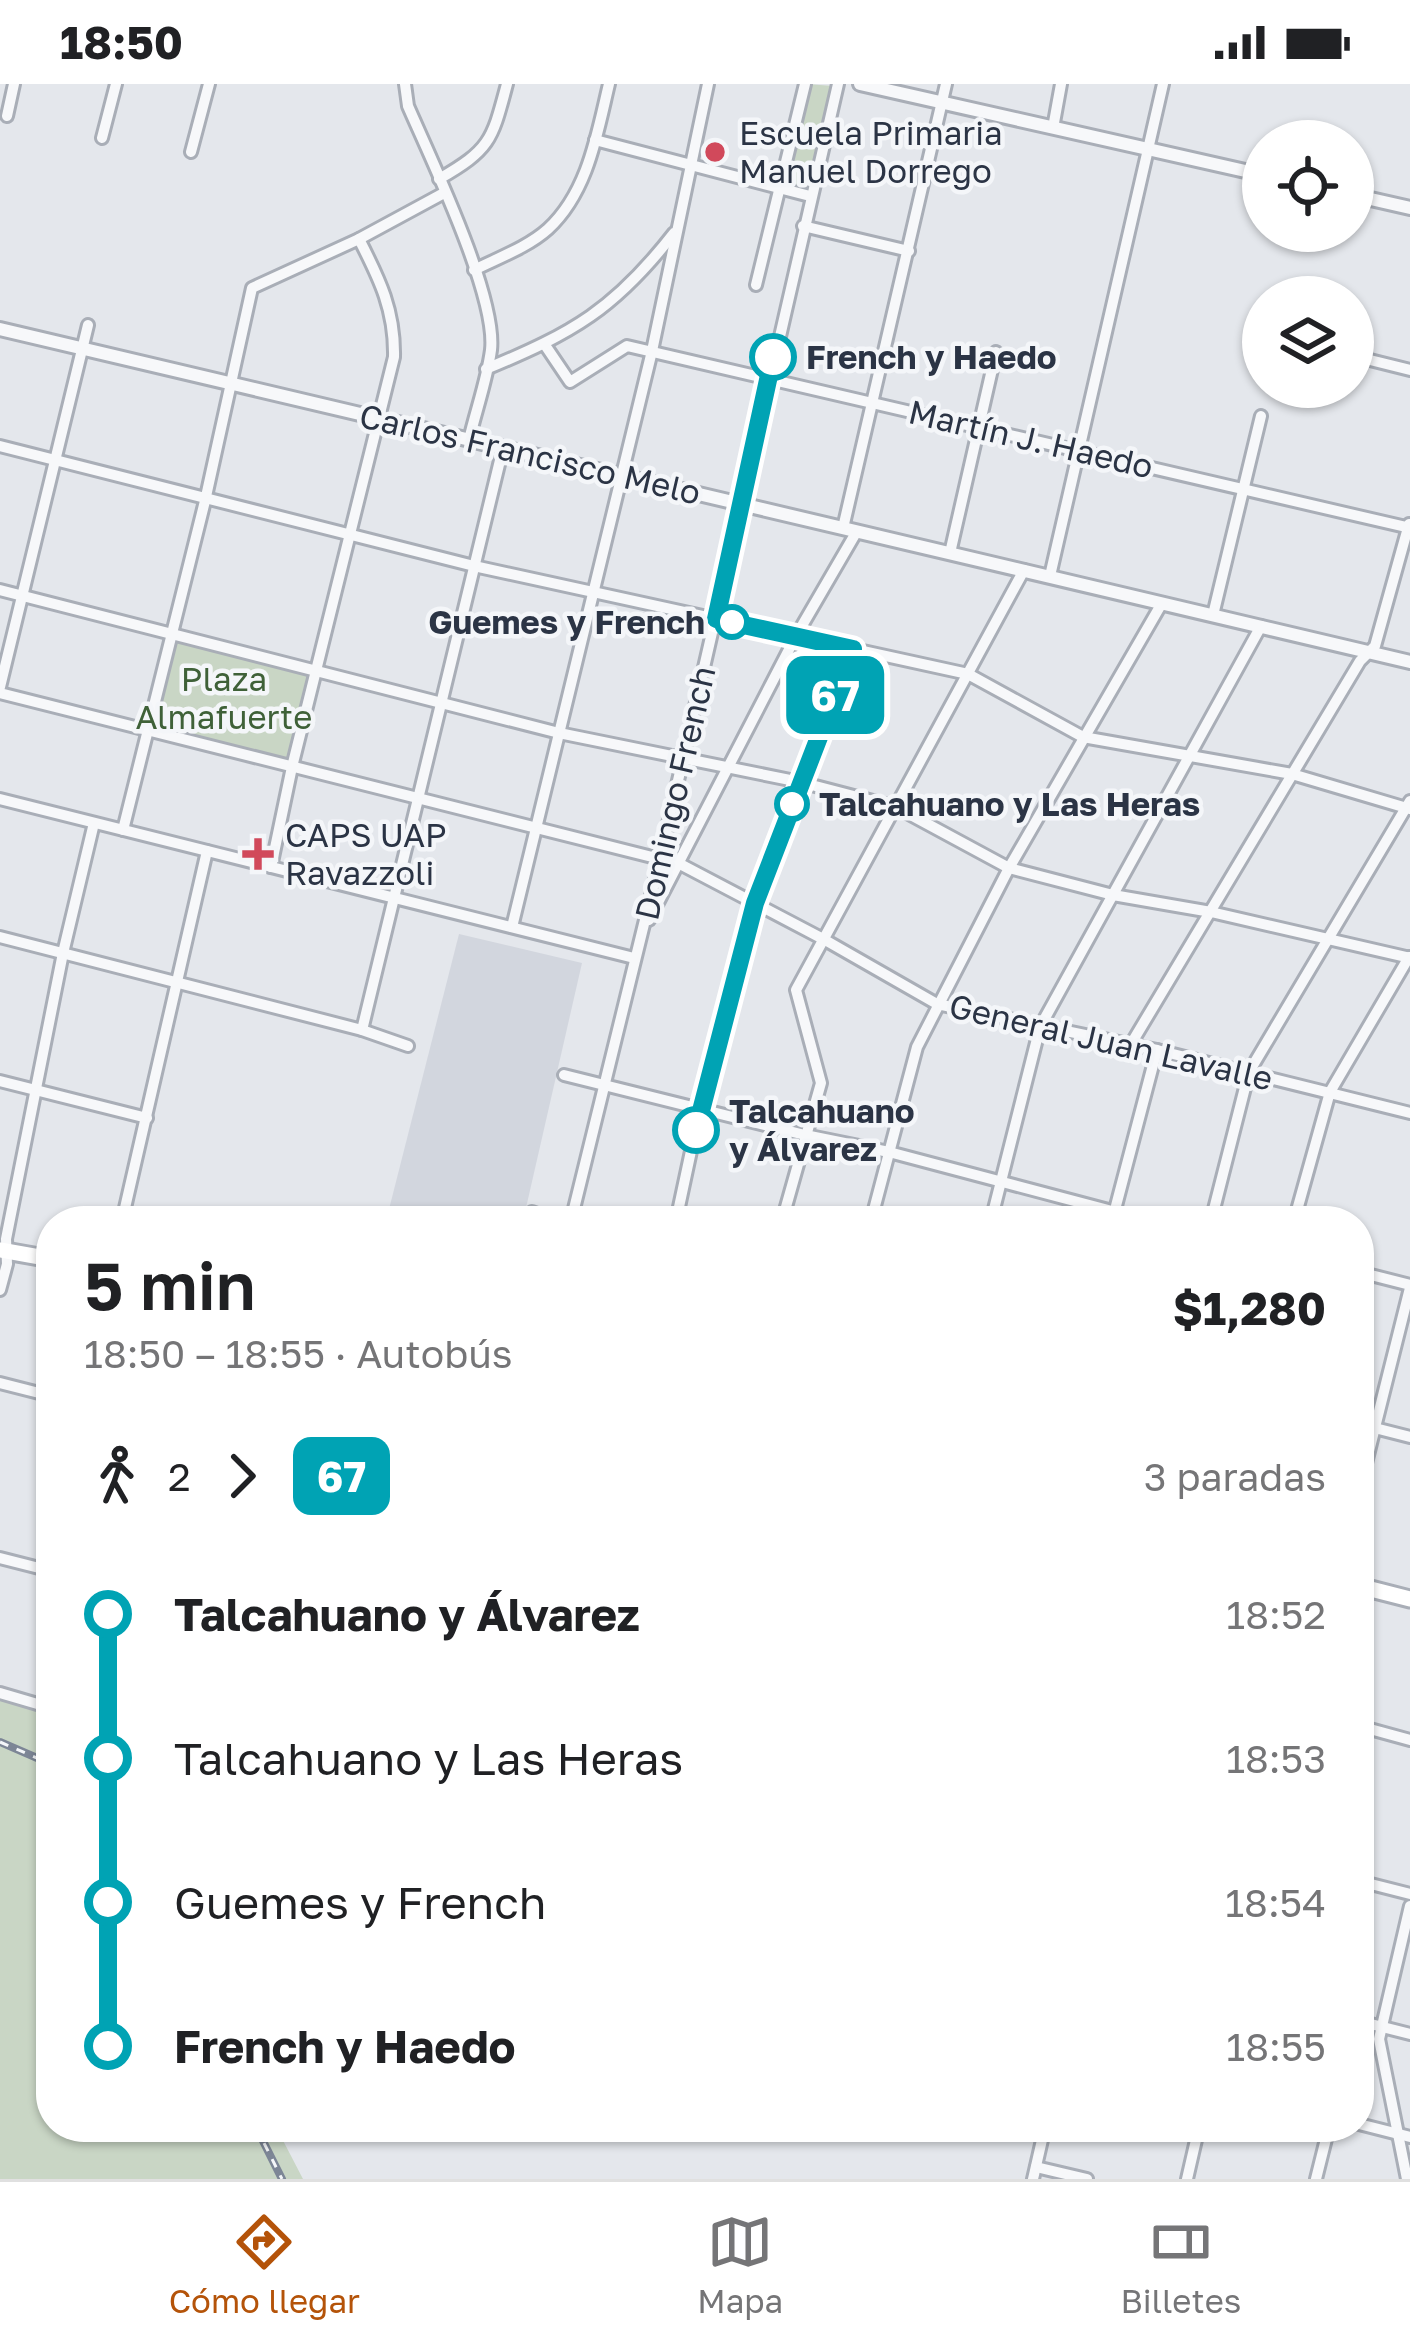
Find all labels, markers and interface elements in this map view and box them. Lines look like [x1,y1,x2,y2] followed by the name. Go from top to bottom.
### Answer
[60,15,183,69] text: 18:50
[739,113,1003,190] place label: Escuela Primaria Manuel Dorrego
[1242,120,1374,408] map controls
[1242,120,1374,252] button: locate
[702,139,728,165] marker: Escuela Primaria Manuel Dorrego
[1242,276,1374,408] button: layers
[751,335,795,379] marker: French y Haedo
[806,337,1056,376] place label: French y Haedo
[905,391,1157,486] street label: Martín J. Haedo
[356,395,704,512] street label: Carlos Francisco Melo
[428,602,705,641] place label: Guemes y French
[716,606,748,638] marker: Guemes y French
[781,656,889,734] line badge: 67
[136,659,312,736] park label: Plaza Almafuerte
[626,662,723,924] street label: Domingo French
[810,670,860,720] text: 67
[819,784,1200,823] place label: Talcahuano y Las Heras
[776,788,808,820] marker: Talcahuano y Las Heras
[285,815,447,892] place label: CAPS UAP Ravazzoli
[242,838,274,870] marker: CAPS UAP Ravazzoli
[946,985,1277,1098] street label: General Juan Lavalle
[729,1091,914,1168] place label: Talcahuano y Álvarez
[674,1108,718,1152] marker: Talcahuano y Álvarez
[84,1245,256,1325] text: 5 min
[1173,1281,1326,1335] text: $1,280
[84,1330,512,1377] text: 18:50 – 18:55 · Autobús
[84,1443,150,1509] icon: walk
[209,1443,275,1509] icon: forward
[317,1451,366,1501] text: 67
[168,1453,191,1500] text: 2
[1144,1453,1326,1500] text: 3 paradas
[174,1587,640,1641] text: Talcahuano y Álvarez
[1226,1591,1326,1638] text: 18:52
[174,1731,683,1785] text: Talcahuano y Las Heras
[1226,1735,1326,1782] text: 18:53
[174,1875,546,1929] text: Guemes y French
[1225,1879,1326,1926] text: 18:54
[174,2019,516,2073] text: French y Haedo
[1226,2023,1326,2070] text: 18:55
[169,2209,360,2320] tab: Cómo llegar
[697,2209,783,2320] tab: Mapa
[1121,2209,1241,2320] tab: Billetes

